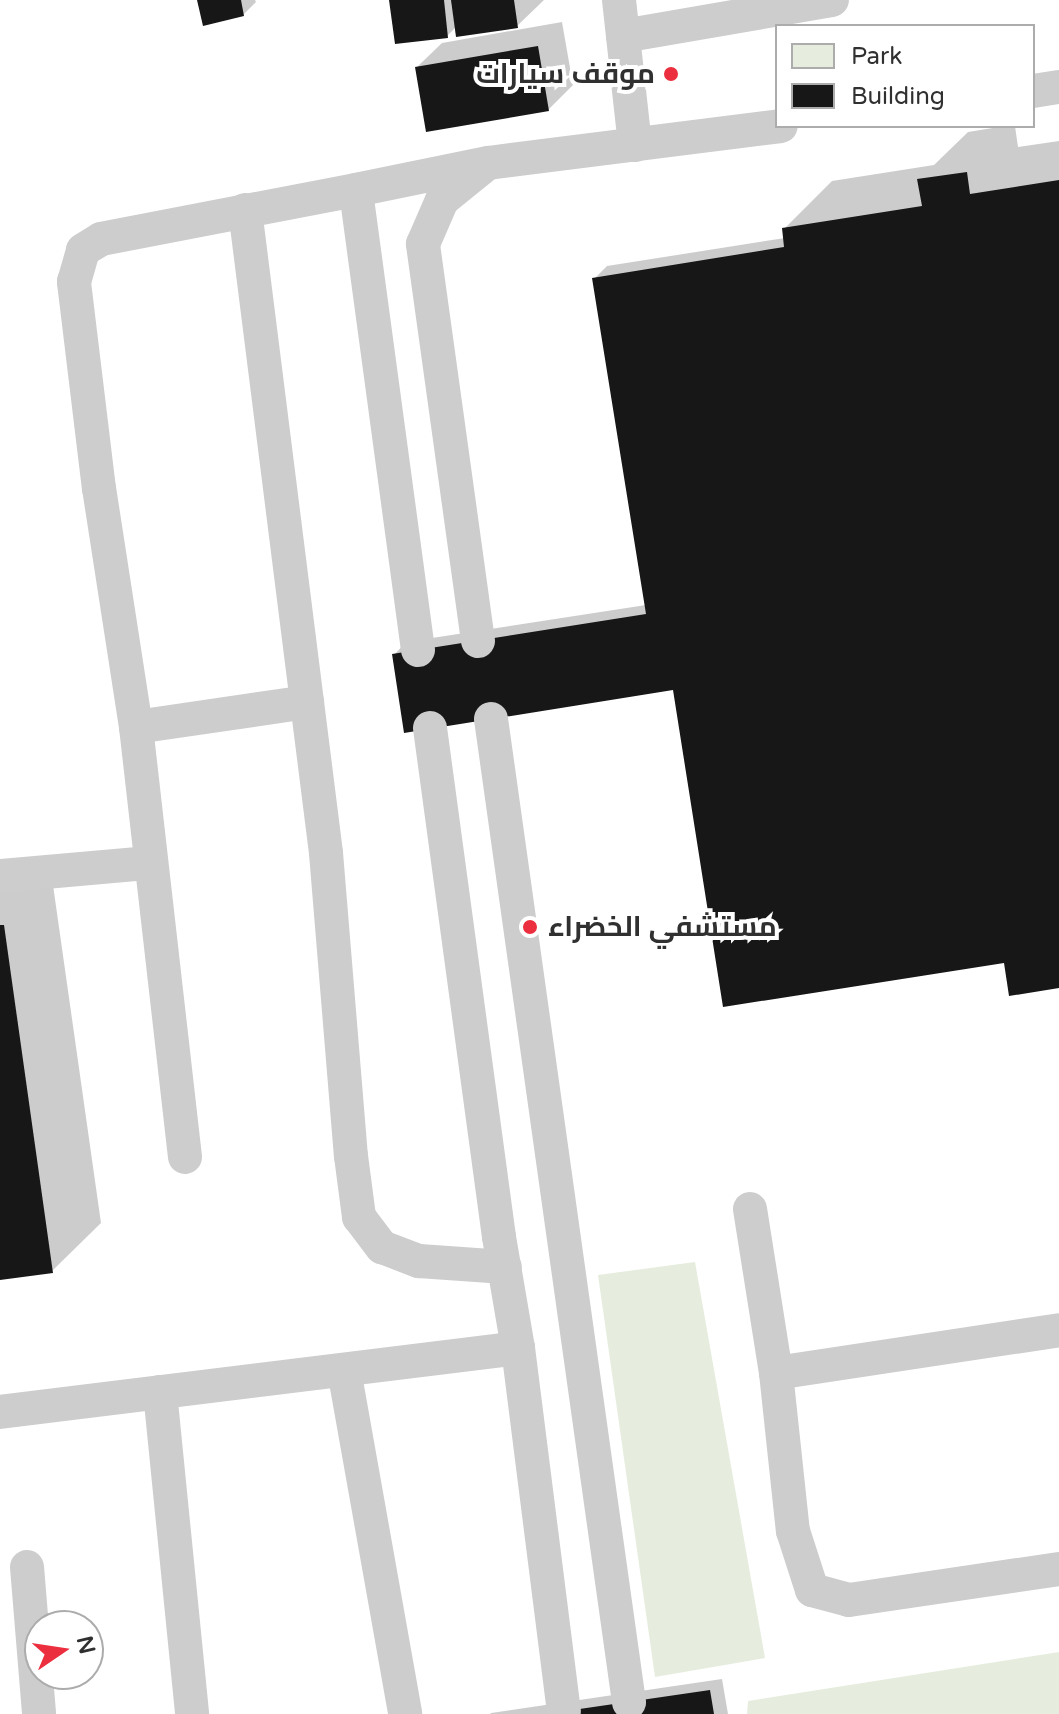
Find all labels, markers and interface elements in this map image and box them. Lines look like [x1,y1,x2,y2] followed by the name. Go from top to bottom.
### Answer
[775,24,1035,128] legend
[851,42,902,71] text: Park
[476,57,655,91] place label: موقف سيارات
[662,65,680,83] marker: موقف سيارات
[851,82,945,111] text: Building
[548,910,777,944] place label: مستشفي الخضراء
[519,916,541,938] marker: مستشفي الخضراء
[24,1610,104,1690] north arrow
[71,1634,100,1657] text: N

